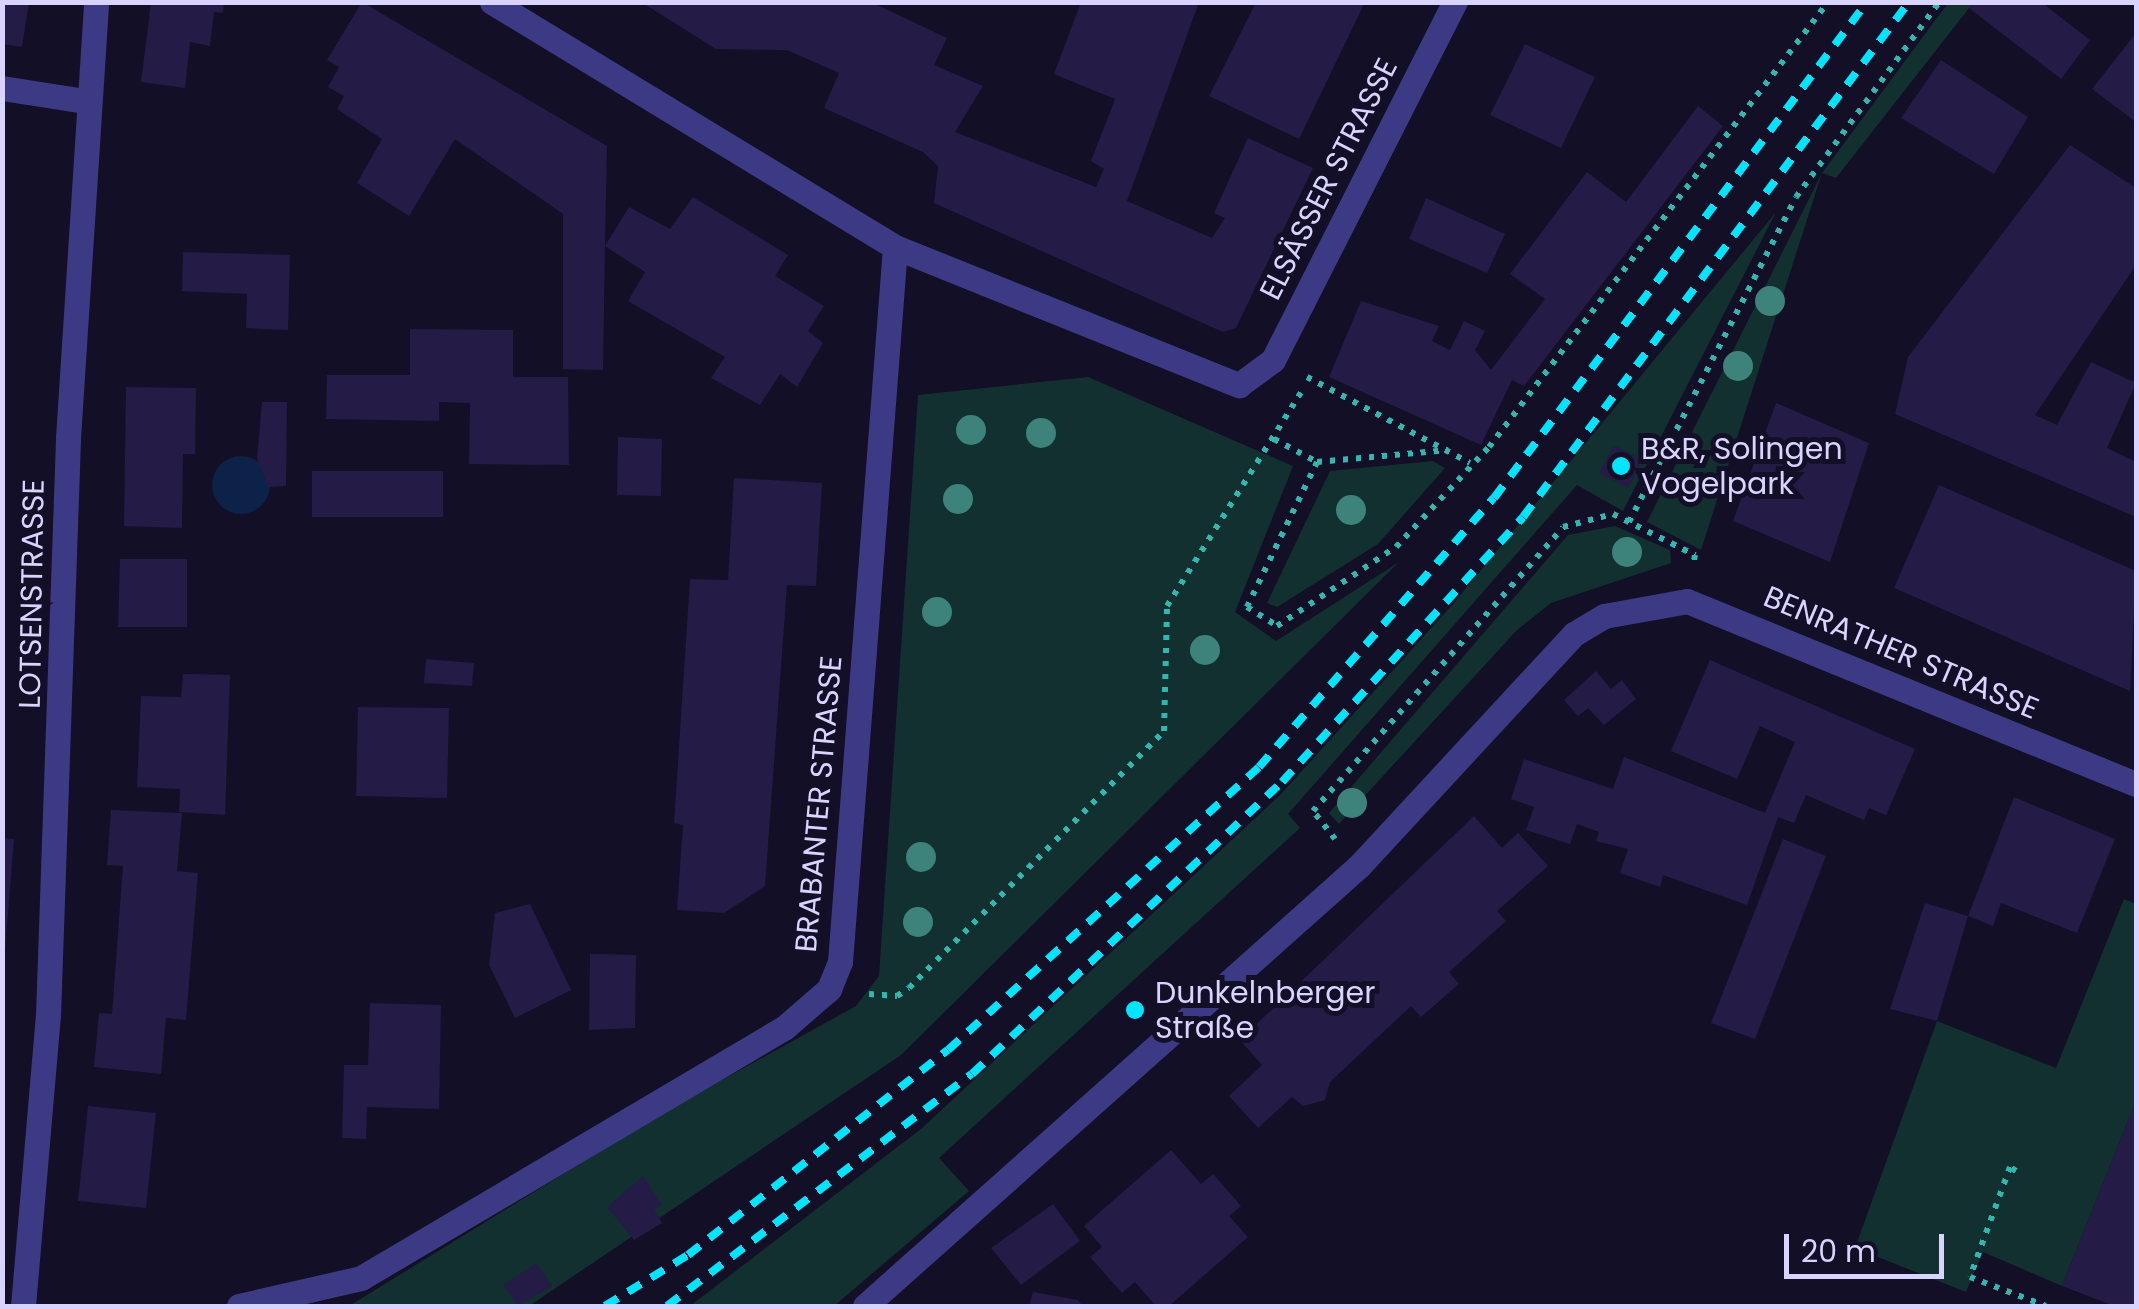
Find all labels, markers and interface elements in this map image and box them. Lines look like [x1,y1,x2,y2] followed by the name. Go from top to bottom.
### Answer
[1253,52,1405,306] street label: ELSÄSSER STRASSE
[1641,431,1843,502] place label: B&R, Solingen Vogelpark
[1610,455,1632,477] marker: B&R, Solingen Vogelpark
[12,479,52,709] street label: LOTSENSTRASSE
[1758,579,2044,727] street label: BENRATHER STRASSE
[788,654,850,954] street label: BRABANTER STRASSE
[1155,975,1375,1046] place label: Dunkelnberger Straße
[1124,999,1146,1021] marker: Dunkelnberger Straße
[1789,1214,1949,1276] scale bar
[1801,1230,1876,1273] text: 20 m

